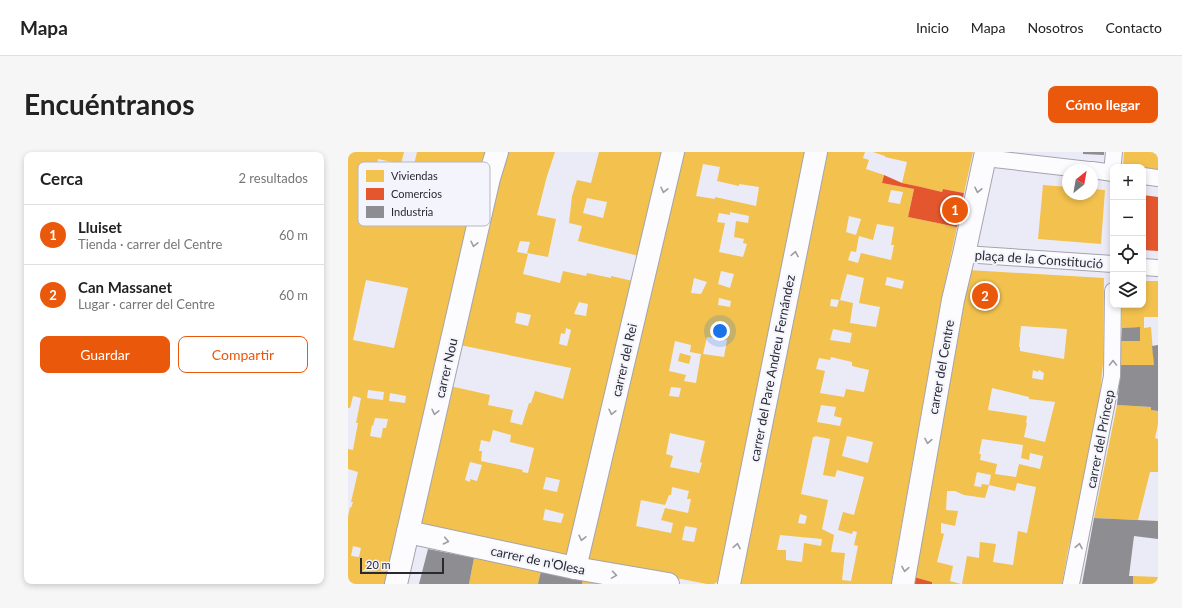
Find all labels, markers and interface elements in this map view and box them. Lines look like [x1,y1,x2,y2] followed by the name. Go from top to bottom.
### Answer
[20,16,68,39] text: Mapa
[916,19,949,36] text: Inicio
[971,19,1005,36] text: Mapa
[1027,19,1084,36] text: Nosotros
[1106,19,1162,36] text: Contacto
[1048,86,1158,123] button: Cómo llegar
[24,87,195,121] text: Encuéntranos
[358,162,490,226] legend
[1062,164,1098,200] north arrow
[1110,164,1146,308] map controls
[1110,164,1146,200] button: +
[40,168,83,189] text: Cerca
[391,169,438,182] text: Viviendas
[238,170,308,186] text: 2 resultados
[391,187,442,200] text: Comercios
[660,187,668,193] one-way arrow
[974,187,982,193] one-way arrow
[942,195,968,225] pin: 1
[1110,200,1146,236] button: −
[391,205,433,218] text: Industria
[78,218,122,236] text: Lluiset
[49,227,57,243] text: 1
[279,227,308,243] text: 60 m
[78,236,222,252] text: Tienda · carrer del Centre
[1110,236,1146,272] button: locate
[470,241,478,247] one-way arrow
[974,247,1104,271] street label: plaça de la Constitució
[791,250,799,257] one-way arrow
[1110,272,1146,308] button: layers
[746,273,798,463] street label: carrer del Pare Andreu Fernández
[78,278,172,296] text: Can Massanet
[972,281,998,311] pin: 2
[49,287,57,303] text: 2
[279,287,308,303] text: 60 m
[78,296,215,312] text: Lugar · carrer del Centre
[925,318,957,415] street label: carrer del Centre
[710,321,730,341] your location
[608,322,640,398] street label: carrer del Rei
[40,336,170,373] button: Guardar
[178,336,308,373] button: Compartir
[431,337,461,399] street label: carrer Nou
[1108,360,1117,366] one-way arrow
[1083,388,1117,490] street label: carrer del Príncep
[432,409,440,415] one-way arrow
[608,409,616,415] one-way arrow
[924,438,933,444] one-way arrow
[578,535,586,542] one-way arrow
[443,536,449,544] one-way arrow
[489,542,587,578] street label: carrer de n'Olesa
[732,543,740,549] one-way arrow
[1074,543,1082,549] one-way arrow
[360,556,444,575] scale bar
[366,558,391,571] text: 20 m
[902,566,910,572] one-way arrow
[611,570,618,579] one-way arrow

